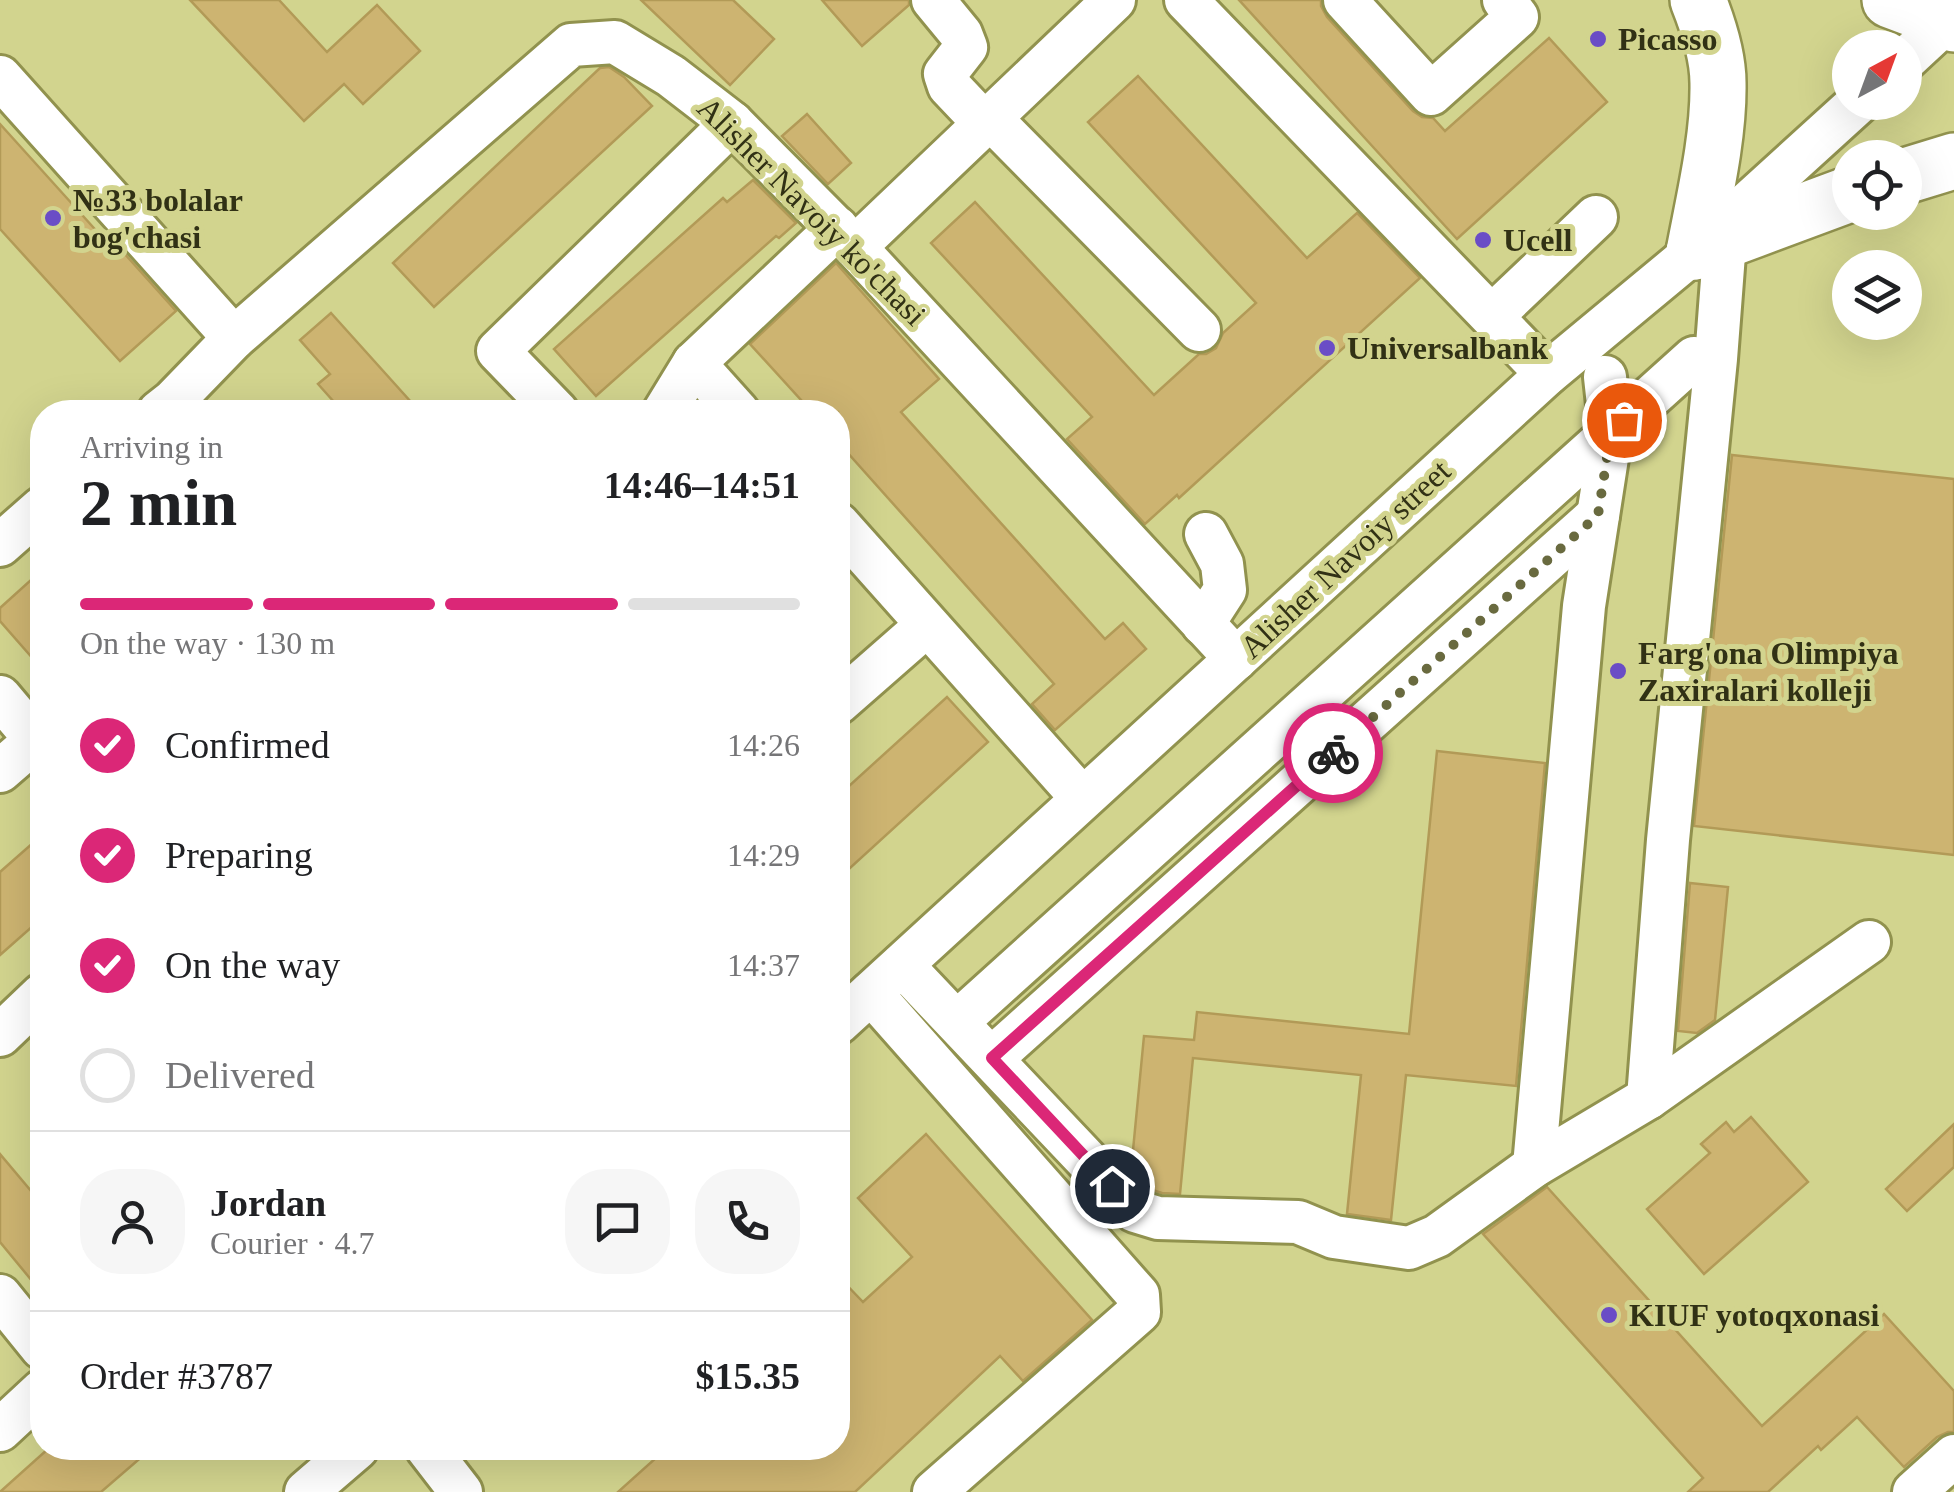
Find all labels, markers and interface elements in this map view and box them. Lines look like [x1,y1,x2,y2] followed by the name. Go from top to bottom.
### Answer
[1618,21,1718,57] place label: Picasso
[1587,28,1609,50] marker: Picasso
[1832,30,1922,120] north arrow
[1832,30,1922,340] map controls
[690,89,934,333] street label: Alisher Navoiy ko'chasi
[1832,140,1922,230] button: locate
[73,182,243,255] place label: №33 bolalar bog'chasi
[42,207,64,229] marker: №33 bolalar bog'chasi
[1503,222,1572,258] place label: Ucell
[1472,229,1494,251] marker: Ucell
[1832,250,1922,340] button: layers
[1347,330,1548,366] place label: Universalbank
[1316,337,1338,359] marker: Universalbank
[1582,378,1667,463] pin
[1597,393,1652,448] icon: bag
[80,429,223,465] text: Arriving in
[1233,452,1457,665] street label: Alisher Navoiy street
[604,464,800,506] text: 14:46–14:51
[80,467,237,539] text: 2 min
[80,625,335,661] text: On the way · 130 m
[1638,635,1898,708] place label: Farg'ona Olimpiya Zaxiralari kolleji
[1607,660,1629,682] marker: Farg'ona Olimpiya Zaxiralari kolleji
[1283,703,1383,803] courier
[80,718,135,773] icon: check
[165,724,330,766] text: Confirmed
[1306,726,1361,781] icon: bike
[727,727,800,763] text: 14:26
[80,828,135,883] icon: check
[165,834,313,876] text: Preparing
[727,837,800,873] text: 14:29
[80,938,135,993] icon: check
[165,944,340,986] text: On the way
[727,947,800,983] text: 14:37
[165,1054,315,1096] text: Delivered
[1070,1144,1155,1229] pin
[1085,1159,1140,1214] icon: home
[80,1169,185,1274] button: person
[565,1169,670,1274] button: chat
[695,1169,800,1274] button: phone
[210,1182,326,1224] text: Jordan
[210,1225,374,1261] text: Courier · 4.7
[1629,1297,1880,1333] place label: KIUF yotoqxonasi
[1598,1304,1620,1326] marker: KIUF yotoqxonasi
[80,1355,273,1397] text: Order #3787
[696,1355,800,1397] text: $15.35

